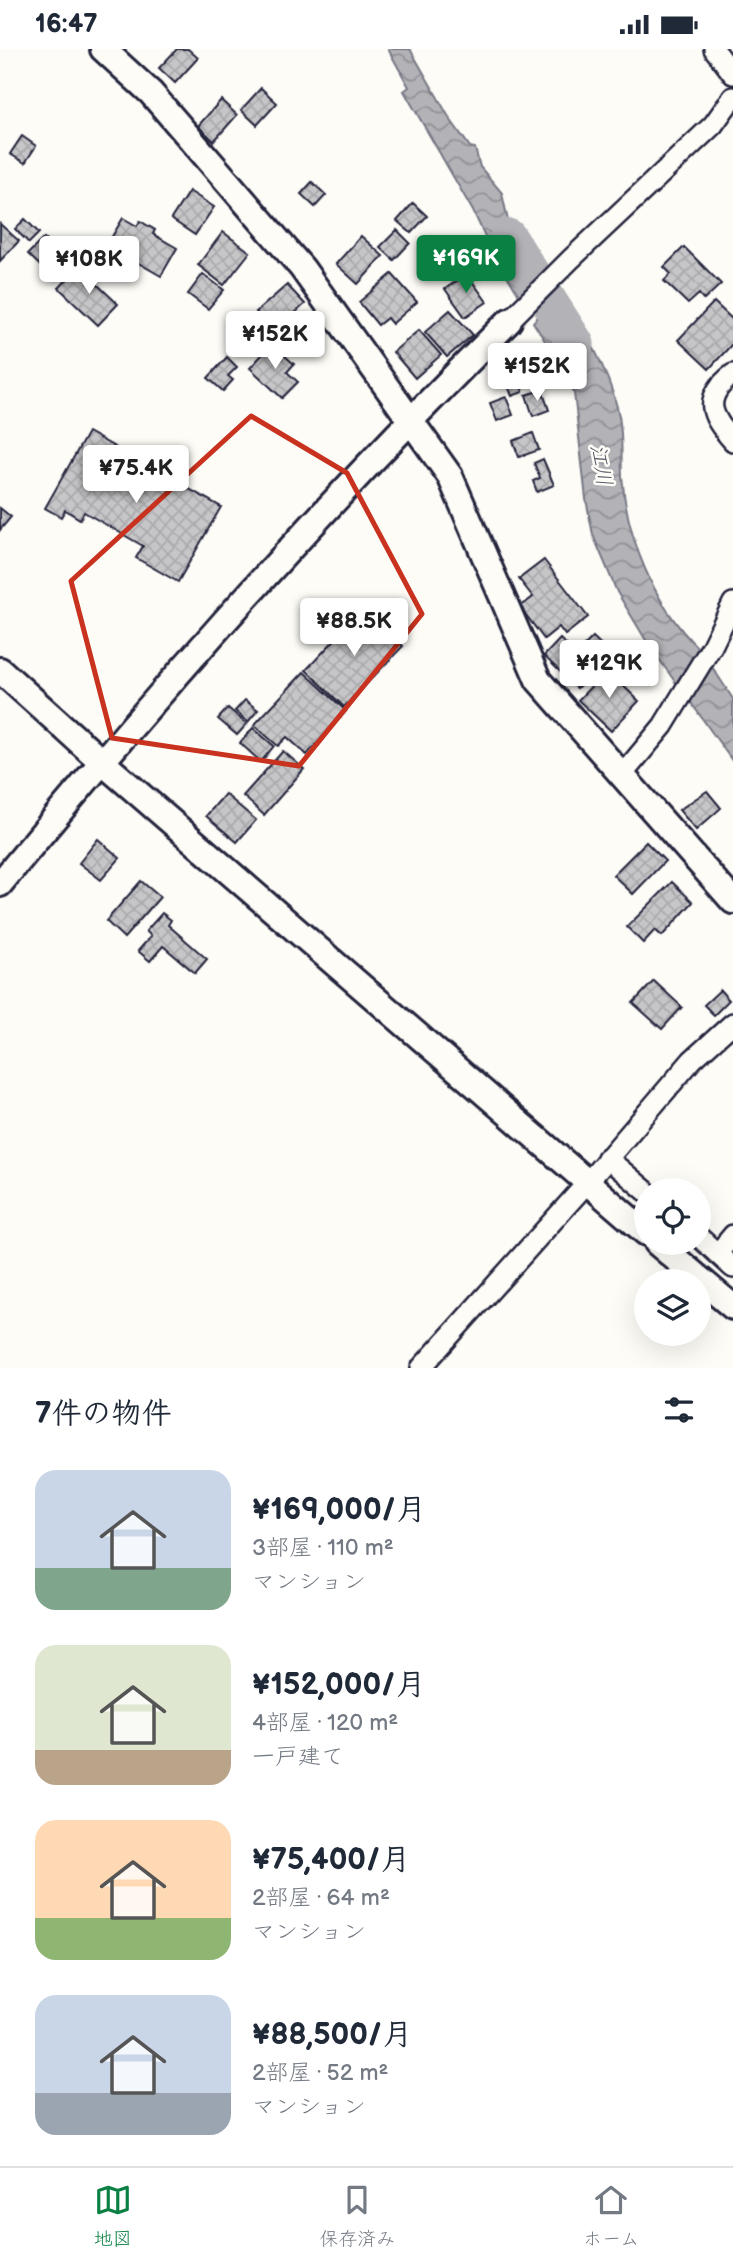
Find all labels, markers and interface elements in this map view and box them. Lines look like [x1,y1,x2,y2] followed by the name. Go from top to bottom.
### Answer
[35,9,98,40] text: 16:47
[417,236,515,295] pin: ¥169K
[40,237,138,296] pin: ¥108K
[433,244,499,272] text: ¥169K
[55,245,123,273] text: ¥108K
[226,311,324,371] pin: ¥152K
[242,320,308,348] text: ¥152K
[488,343,586,403] pin: ¥152K
[504,352,570,380] text: ¥152K
[585,442,617,488] water label: 江川
[79,445,193,505] pin: ¥75.4K
[99,454,173,482] text: ¥75.4K
[297,599,411,658] pin: ¥88.5K
[316,607,392,635] text: ¥88.5K
[560,641,658,700] pin: ¥129K
[576,649,642,677] text: ¥129K
[634,1178,711,1346] map controls
[634,1178,711,1255] button: locate
[634,1269,711,1346] button: layers
[660,1391,698,1429] icon: filters
[35,1396,172,1432] text: 7件の物件
[252,1492,426,1528] text: ¥169,000/月
[91,1498,175,1582] icon: home
[252,1534,394,1562] text: 3部屋 · 110 m²
[252,1568,366,1596] text: マンション
[252,1667,425,1703] text: ¥152,000/月
[91,1673,175,1757] icon: home
[252,1709,398,1737] text: 4部屋 · 120 m²
[252,1743,344,1771] text: 一戸建て
[252,1842,410,1878] text: ¥75,400/月
[91,1848,175,1932] icon: home
[252,1884,390,1912] text: 2部屋 · 64 m²
[252,1918,366,1946] text: マンション
[252,2017,412,2053] text: ¥88,500/月
[91,2023,175,2107] icon: home
[252,2059,388,2087] text: 2部屋 · 52 m²
[252,2093,366,2121] text: マンション
[94,2181,132,2251] tab: 地図
[319,2181,395,2251] tab: 保存済み
[583,2181,639,2251] tab: ホーム

